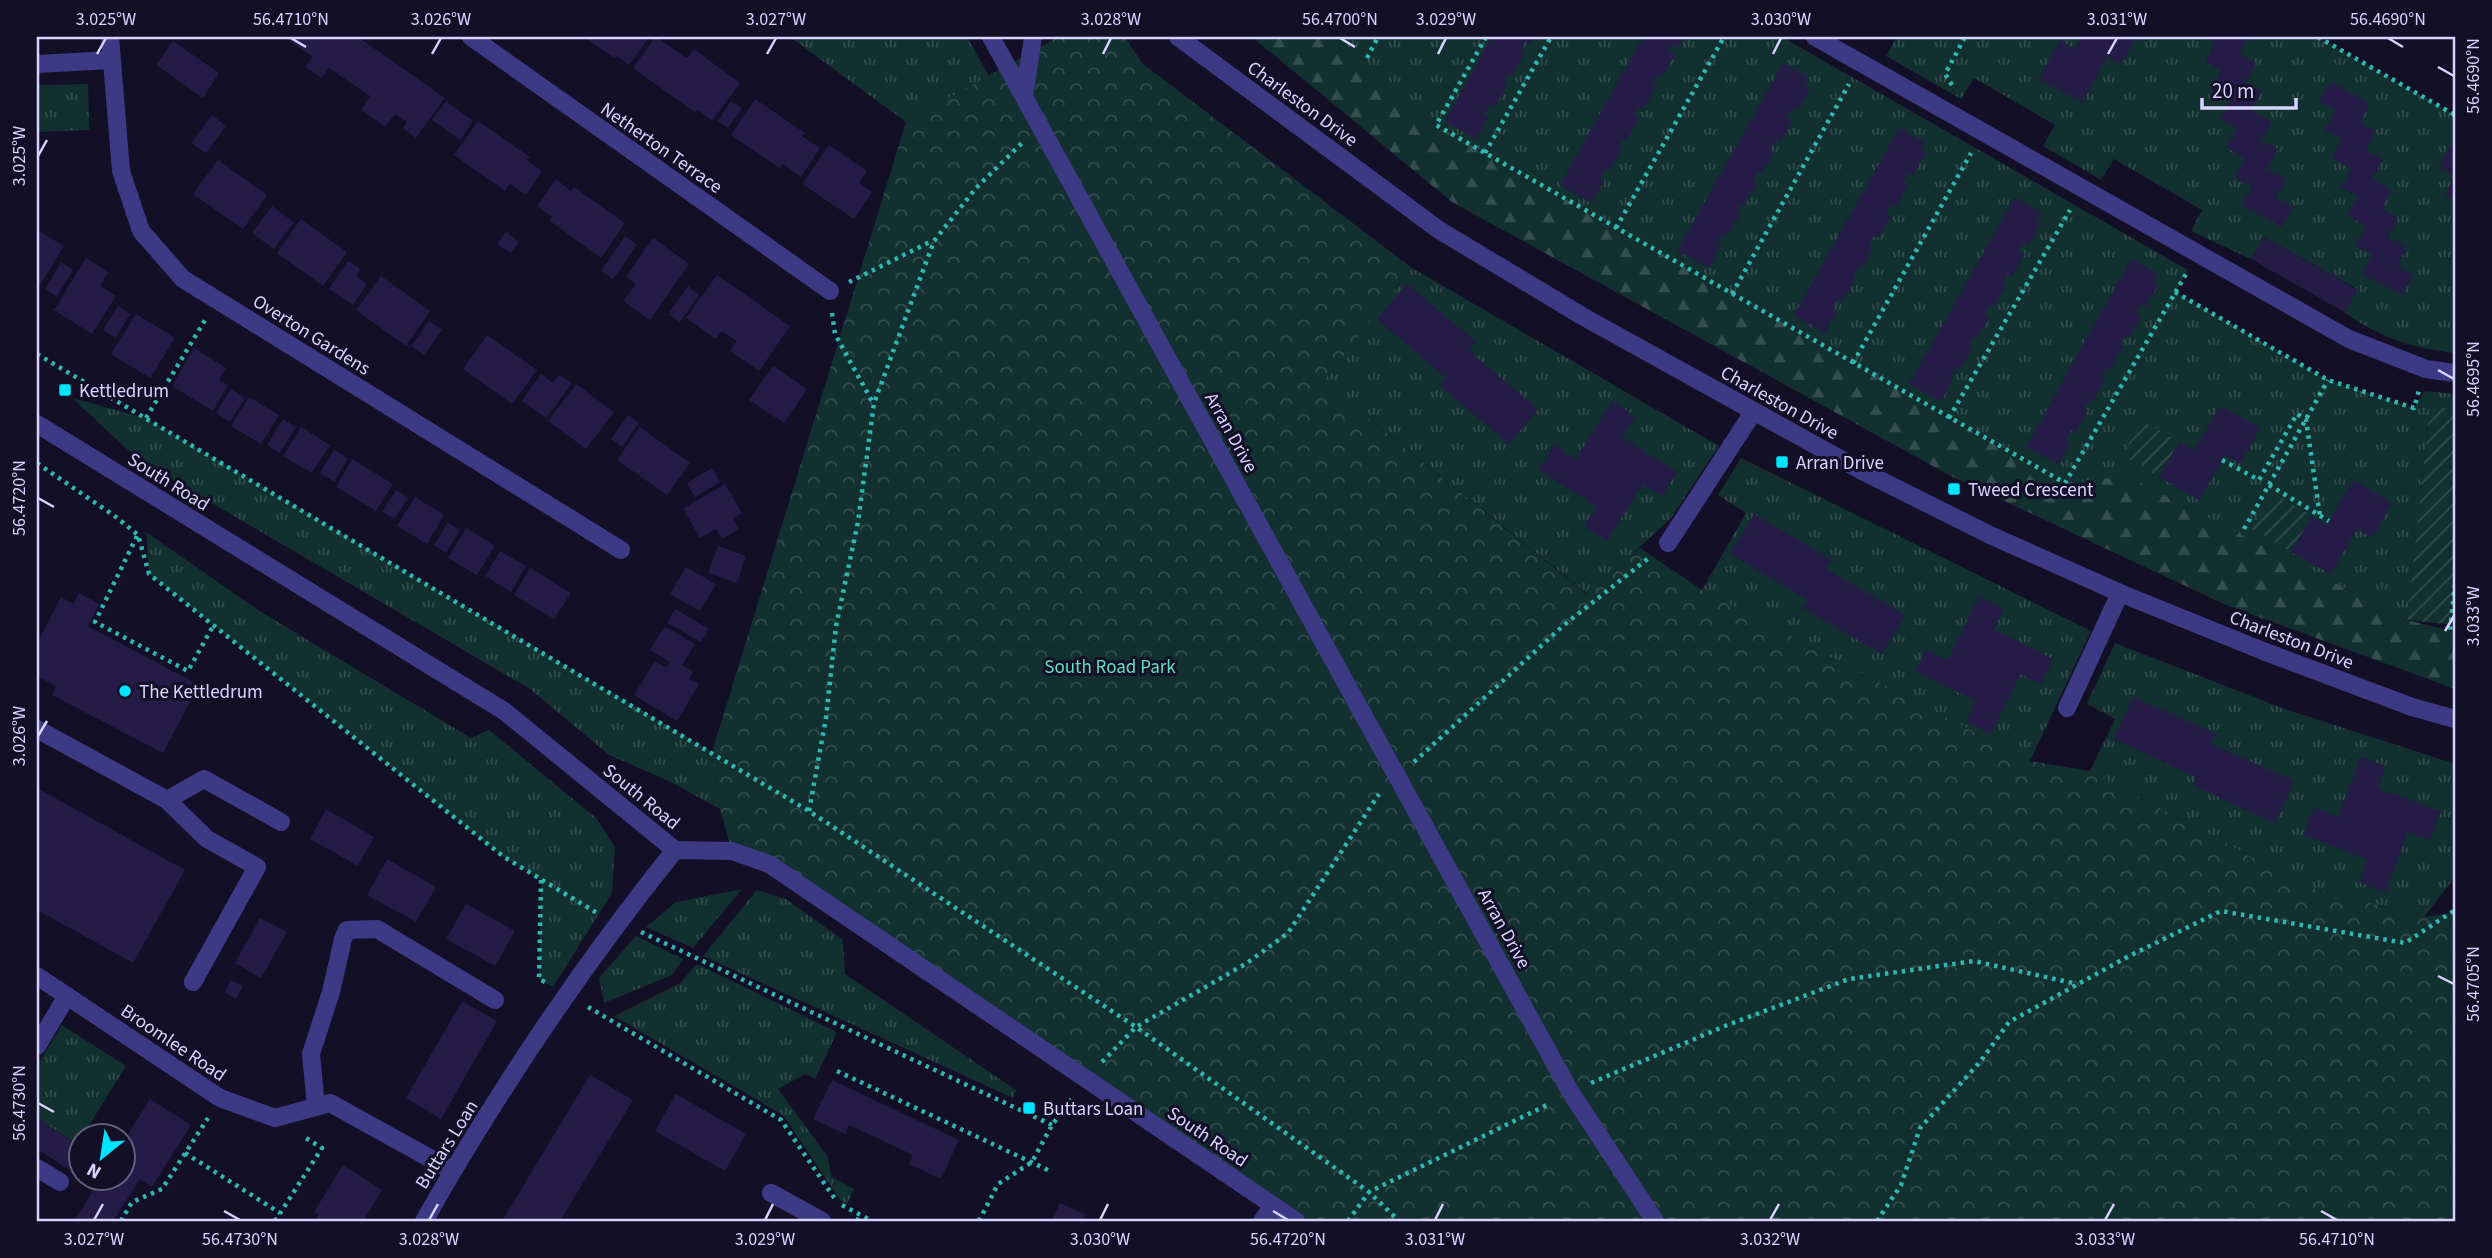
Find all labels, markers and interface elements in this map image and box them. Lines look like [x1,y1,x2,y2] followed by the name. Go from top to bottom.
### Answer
[76,7,136,32] text: 3.025°W
[253,7,329,32] text: 56.4710°N
[411,7,471,32] text: 3.026°W
[746,7,806,32] text: 3.027°W
[1081,7,1141,32] text: 3.028°W
[1302,7,1378,32] text: 56.4700°N
[1416,7,1476,32] text: 3.029°W
[1751,7,1811,32] text: 3.030°W
[2087,7,2147,32] text: 3.031°W
[2350,7,2426,32] text: 56.4690°N
[2461,38,2486,114] text: 56.4690°N
[1241,55,1363,154] street label: Charleston Drive
[2202,66,2296,110] scale bar
[2212,76,2254,106] text: 20 m
[595,96,728,200] street label: Netherton Terrace
[7,126,32,186] text: 3.025°W
[247,288,375,382] street label: Overton Gardens
[2461,341,2486,417] text: 56.4695°N
[1715,360,1843,447] street label: Charleston Drive
[79,378,169,405] place label: Kettledrum
[57,382,73,398] marker: Kettledrum
[1198,388,1264,478] street label: Arran Drive
[122,446,214,518] street label: South Road
[1796,450,1884,477] place label: Arran Drive
[1774,454,1790,470] marker: Arran Drive
[7,460,32,536] text: 56.4720°N
[1968,477,2094,504] place label: Tweed Crescent
[1946,481,1962,497] marker: Tweed Crescent
[2461,586,2486,646] text: 3.033°W
[2225,604,2357,676] street label: Charleston Drive
[1044,654,1176,681] park label: South Road Park
[139,679,263,706] place label: The Kettledrum
[117,683,133,699] marker: The Kettledrum
[7,706,32,766] text: 3.026°W
[597,758,685,837] street label: South Road
[1471,884,1537,974] street label: Arran Drive
[2461,946,2486,1022] text: 56.4705°N
[115,998,231,1089] street label: Broomlee Road
[7,1065,32,1141] text: 56.4730°N
[409,1095,485,1195] street label: Buttars Loan
[1043,1096,1143,1123] place label: Buttars Loan
[1021,1100,1037,1116] marker: Buttars Loan
[1161,1100,1253,1174] street label: South Road
[66,1122,136,1192] north arrow
[82,1156,106,1185] text: N
[64,1227,124,1252] text: 3.027°W
[202,1227,278,1252] text: 56.4730°N
[399,1227,459,1252] text: 3.028°W
[735,1227,795,1252] text: 3.029°W
[1070,1227,1130,1252] text: 3.030°W
[1250,1227,1326,1252] text: 56.4720°N
[1405,1227,1465,1252] text: 3.031°W
[1740,1227,1800,1252] text: 3.032°W
[2075,1227,2135,1252] text: 3.033°W
[2299,1227,2375,1252] text: 56.4710°N

